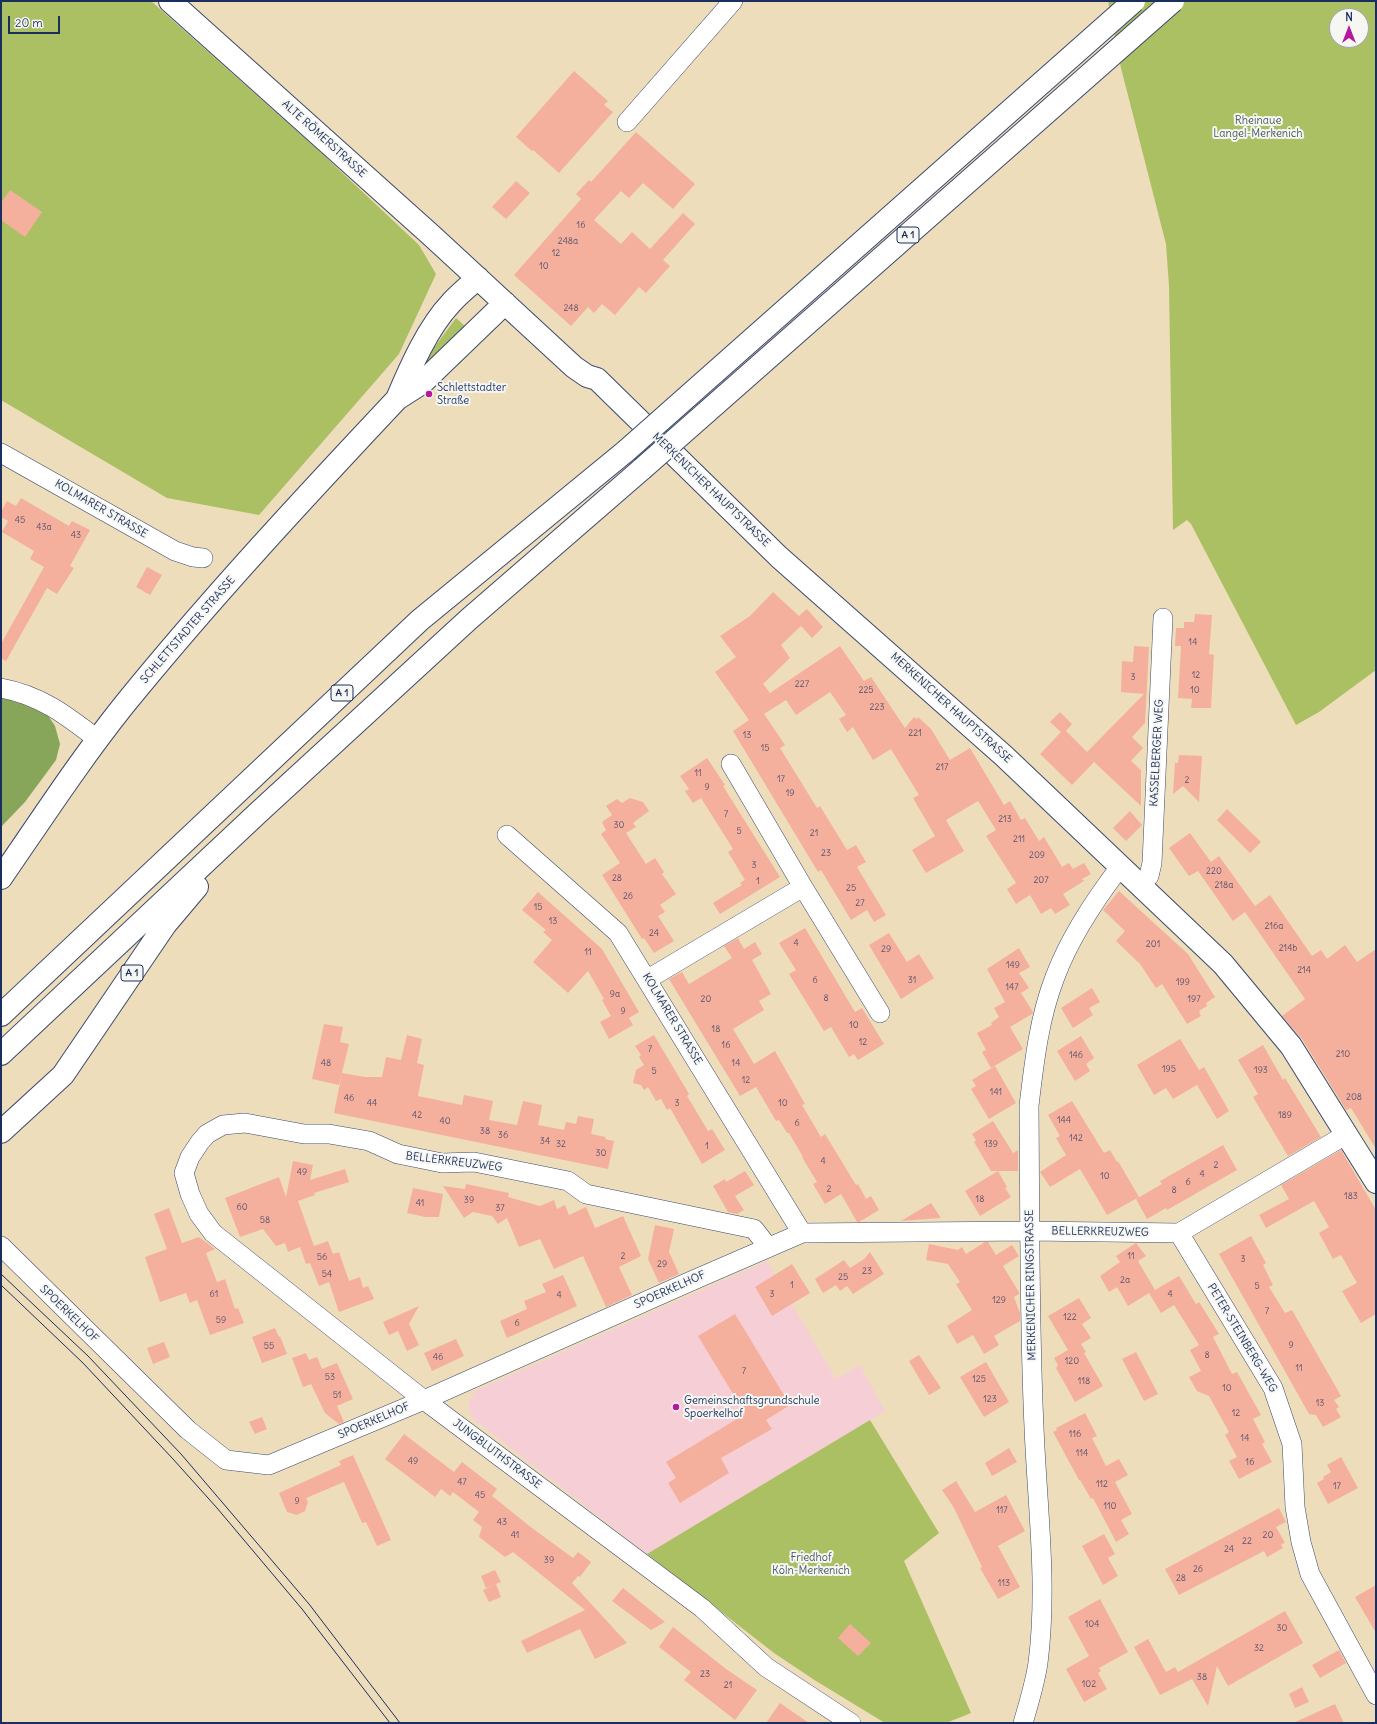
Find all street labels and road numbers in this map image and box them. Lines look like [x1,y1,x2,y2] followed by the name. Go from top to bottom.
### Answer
[279,98,369,180] street label: ALTE RÖMERSTRASSE
[897,227,919,243] road number: A 1
[649,430,773,550] street label: MERKENICHER HAUPTSTRASSE
[52,477,150,541] street label: KOLMARER STRASSE
[138,574,238,686] street label: SCHLETTSTADTER STRASSE
[888,650,1014,766] street label: MERKENICHER HAUPTSTRASSE
[331,685,353,701] road number: A 1
[1148,699,1166,807] street label: KASSELBERGER WEG
[121,965,143,981] road number: A 1
[639,971,705,1067] street label: KOLMARER STRASSE
[405,1150,503,1174] street label: BELLERKREUZWEG
[1023,1209,1039,1361] street label: MERKENICHER RINGSTRASSE
[1051,1225,1149,1239] street label: BELLERKREUZWEG
[632,1268,708,1312] street label: SPOERKELHOF
[1204,1281,1280,1395] street label: PETER-STEINBERG-WEG
[37,1283,101,1345] street label: SPOERKELHOF
[336,1400,412,1442] street label: SPOERKELHOF
[450,1416,544,1492] street label: JUNGBLUTHSTRASSE

